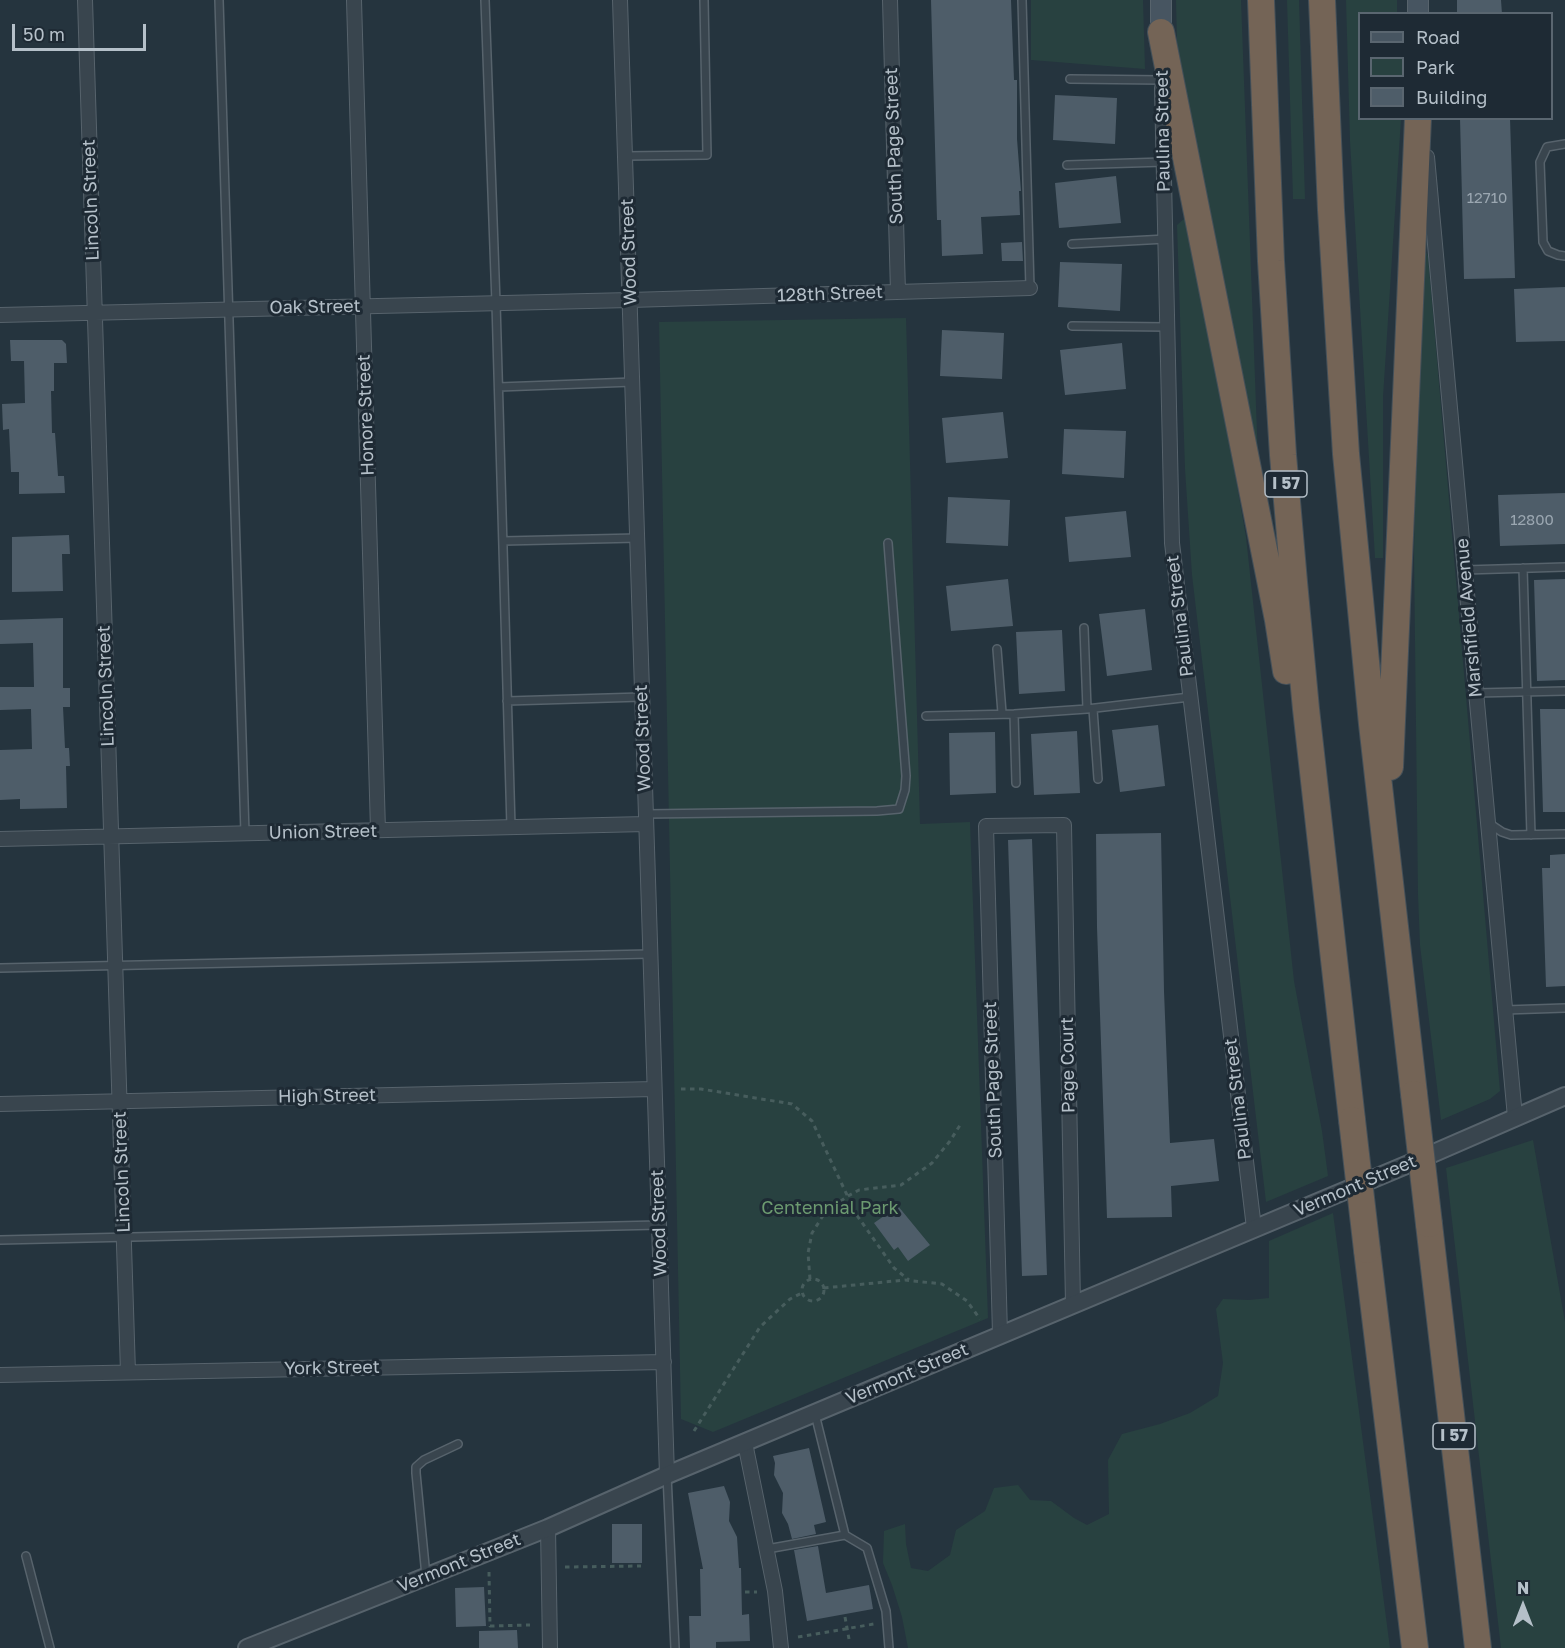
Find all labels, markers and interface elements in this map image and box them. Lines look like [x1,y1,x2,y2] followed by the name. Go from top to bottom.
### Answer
[15,12,148,50] scale bar
[1358,12,1553,120] legend
[23,23,65,45] text: 50 m
[1416,26,1460,48] text: Road
[1416,56,1455,78] text: Park
[880,67,908,225] street label: South Page Street
[1151,70,1175,192] street label: Paulina Street
[1416,86,1487,108] text: Building
[78,139,104,261] street label: Lincoln Street
[1467,189,1507,207] house number: 12710
[616,198,642,306] street label: Wood Street
[777,281,883,307] street label: 128th Street
[269,295,361,319] street label: Oak Street
[353,354,379,476] street label: Honore Street
[1265,471,1307,497] road number: I 57
[1510,511,1554,529] house number: 12800
[1451,537,1487,699] street label: Marshfield Avenue
[1162,554,1198,678] street label: Paulina Street
[93,625,119,747] street label: Lincoln Street
[630,684,656,792] street label: Wood Street
[268,820,378,844] street label: Union Street
[979,1001,1007,1159] street label: South Page Street
[1056,1017,1080,1113] street label: Page Court
[1220,1037,1256,1161] street label: Paulina Street
[278,1084,376,1108] street label: High Street
[109,1111,135,1233] street label: Lincoln Street
[1290,1150,1420,1222] street label: Vermont Street
[646,1169,672,1277] street label: Wood Street
[761,1197,899,1219] park label: Centennial Park
[842,1338,972,1410] street label: Vermont Street
[284,1356,380,1380] street label: York Street
[1433,1423,1475,1449] road number: I 57
[394,1528,524,1598] street label: Vermont Street
[1493,1576,1553,1636] north arrow
[1517,1578,1529,1598] text: N

